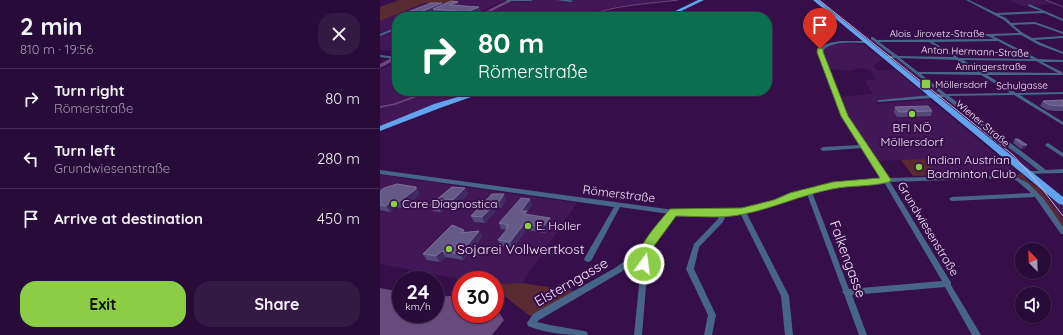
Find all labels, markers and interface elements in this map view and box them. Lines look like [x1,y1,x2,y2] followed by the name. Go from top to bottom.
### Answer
[803,8,837,49] pin
[20,11,82,41] text: 2 min
[318,13,360,55] button: close
[809,14,831,36] icon: arrive
[478,25,544,60] text: 80 m
[889,27,985,40] street label: Alois Jirovetz-Straße
[412,28,464,80] icon: right
[20,41,93,57] text: 810 m · 19:56
[921,43,1030,60] street label: Anton Hermann-Straße
[478,60,588,83] text: Römerstraße
[955,60,1027,73] street label: Anningerstraße
[920,78,932,90] marker: Möllersdorf
[935,78,988,91] place label: Möllersdorf
[996,79,1048,92] street label: Schulgasse
[54,81,125,100] text: Turn right
[20,88,42,110] icon: right
[325,89,360,108] text: 80 m
[953,97,1012,150] street label: Wiener Straße
[54,100,133,116] text: Römerstraße
[907,109,917,119] marker: BFI NÖ Möllersdorf
[880,120,944,149] place label: BFI NÖ Möllersdorf
[54,141,116,160] text: Turn left
[20,148,42,170] icon: left
[317,149,360,168] text: 280 m
[927,152,1016,181] place label: Indian Austrian Badminton Club
[54,160,170,176] text: Grundwiesenstraße
[914,162,924,172] marker: Indian Austrian Badminton Club
[894,179,963,279] street label: Grundwiesenstraße
[582,182,656,205] street label: Römerstraße
[402,196,497,211] place label: Care Diagnostica
[389,199,399,209] marker: Care Diagnostica
[20,208,42,230] icon: arrive
[54,209,203,228] text: Arrive at destination
[317,209,360,228] text: 450 m
[536,218,581,233] place label: E. Holler
[826,218,870,300] street label: Falkengasse
[523,221,533,231] marker: E. Holler
[457,240,585,258] place label: Sojarei Vollwertkost
[623,243,665,285] position arrow
[1015,243,1051,279] north arrow
[1015,243,1051,323] map controls
[444,244,454,254] marker: Sojarei Vollwertkost
[531,254,611,310] street label: Elsterngasse
[452,271,504,323] speed limit sign: 30
[406,279,430,304] text: 24
[20,281,186,327] button: Exit
[194,281,360,327] button: Share
[1015,287,1051,323] button: sound
[405,300,431,313] text: km/h

